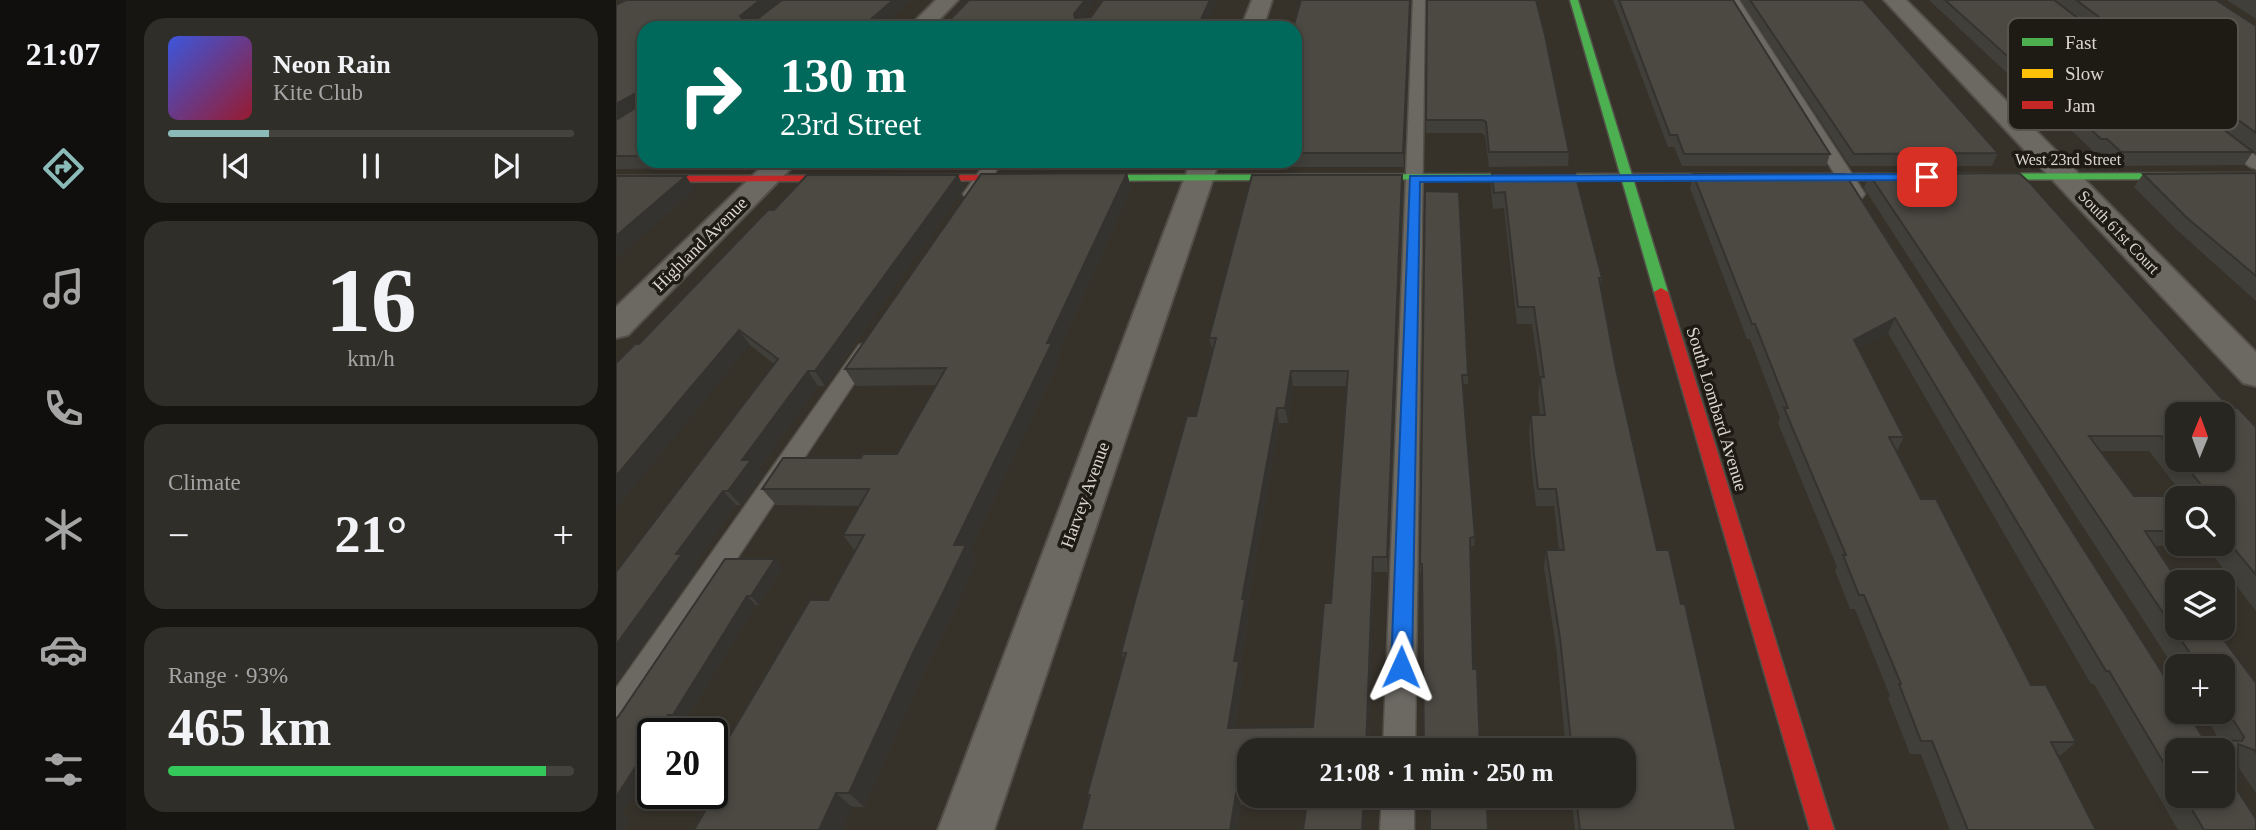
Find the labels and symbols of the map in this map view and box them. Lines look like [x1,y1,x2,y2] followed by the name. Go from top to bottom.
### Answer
[2008,18,2238,130] legend
[2065,32,2097,53] text: Fast
[2065,63,2104,84] text: Slow
[2065,95,2096,116] text: Jam
[1897,147,1957,207] pin
[2015,151,2122,168] street label: West 23rd Street
[2075,187,2163,277] street label: South 61st Court
[649,193,751,295] street label: Highland Avenue
[1682,324,1752,494] street label: South Lombard Avenue
[2165,402,2235,472] north arrow
[1057,439,1113,551] street label: Harvey Avenue
[1364,630,1438,704] position arrow
[637,718,728,809] speed limit sign: 20

